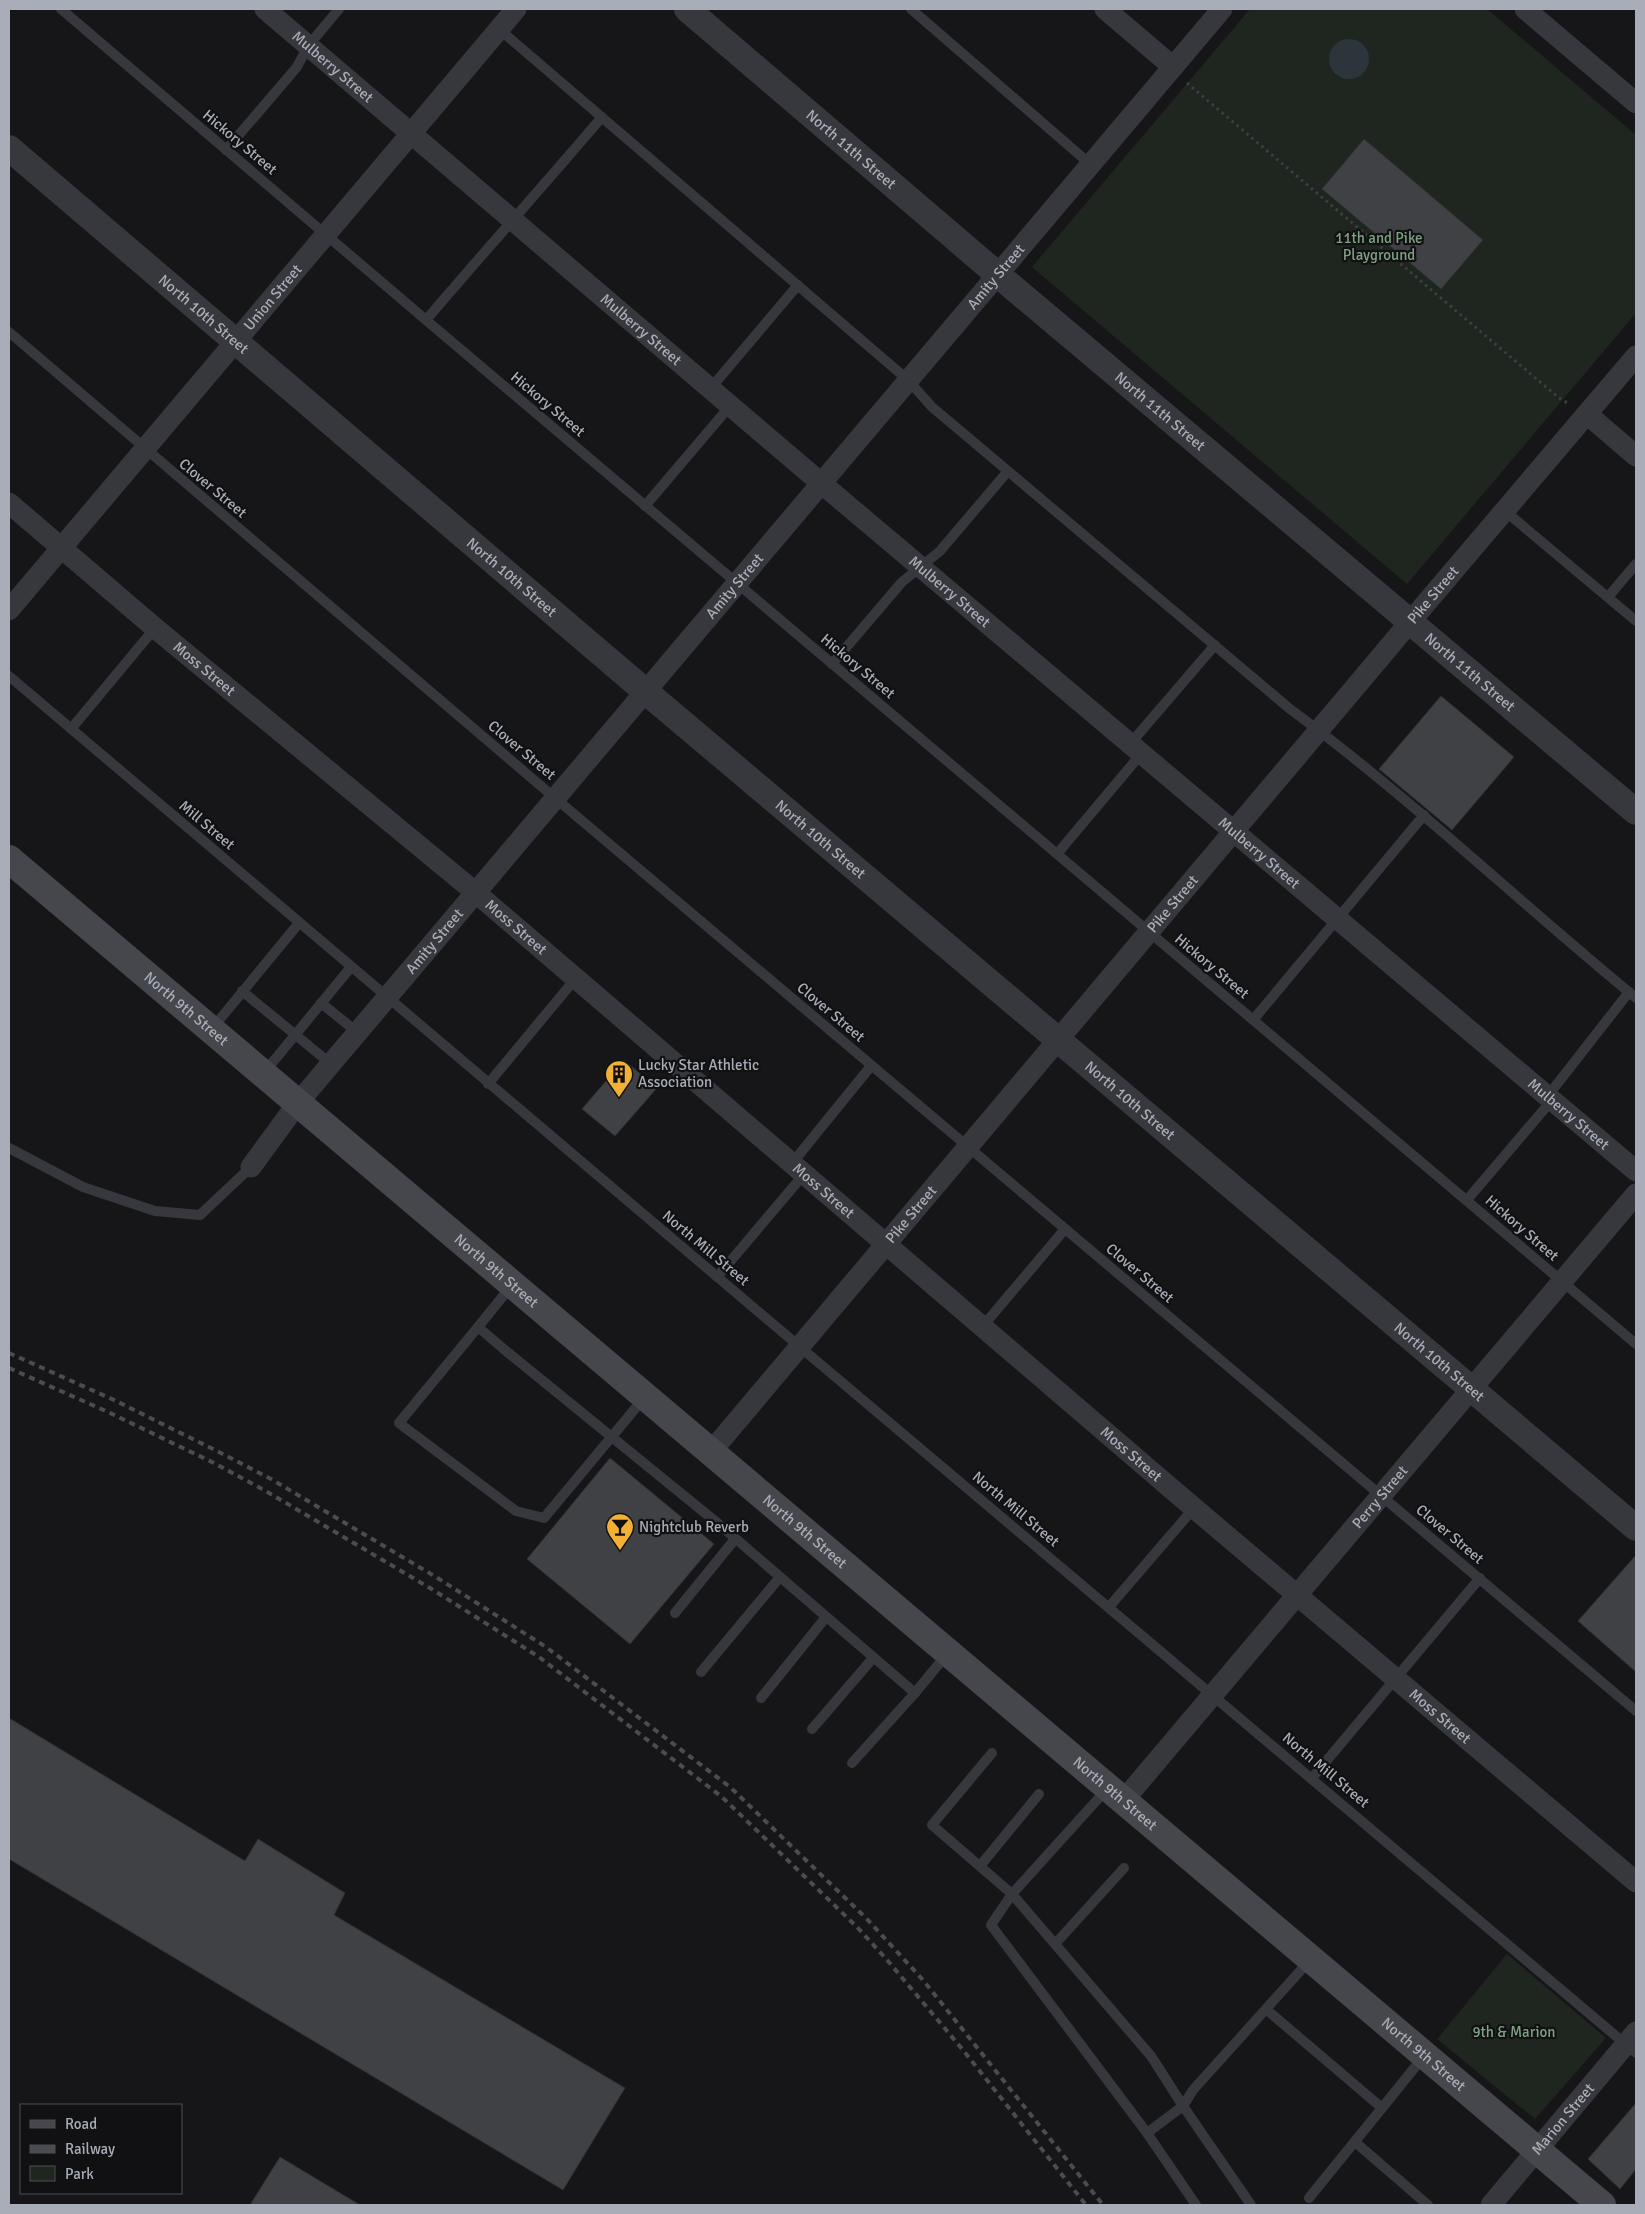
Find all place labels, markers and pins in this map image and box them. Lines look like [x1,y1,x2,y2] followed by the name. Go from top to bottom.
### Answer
[638,1056,759,1091] place label: Lucky Star Athletic Association
[604,1059,634,1098] building icon: Lucky Star Athletic Association
[605,1512,635,1551] bar icon: Nightclub Reverb
[639,1518,749,1536] place label: Nightclub Reverb

